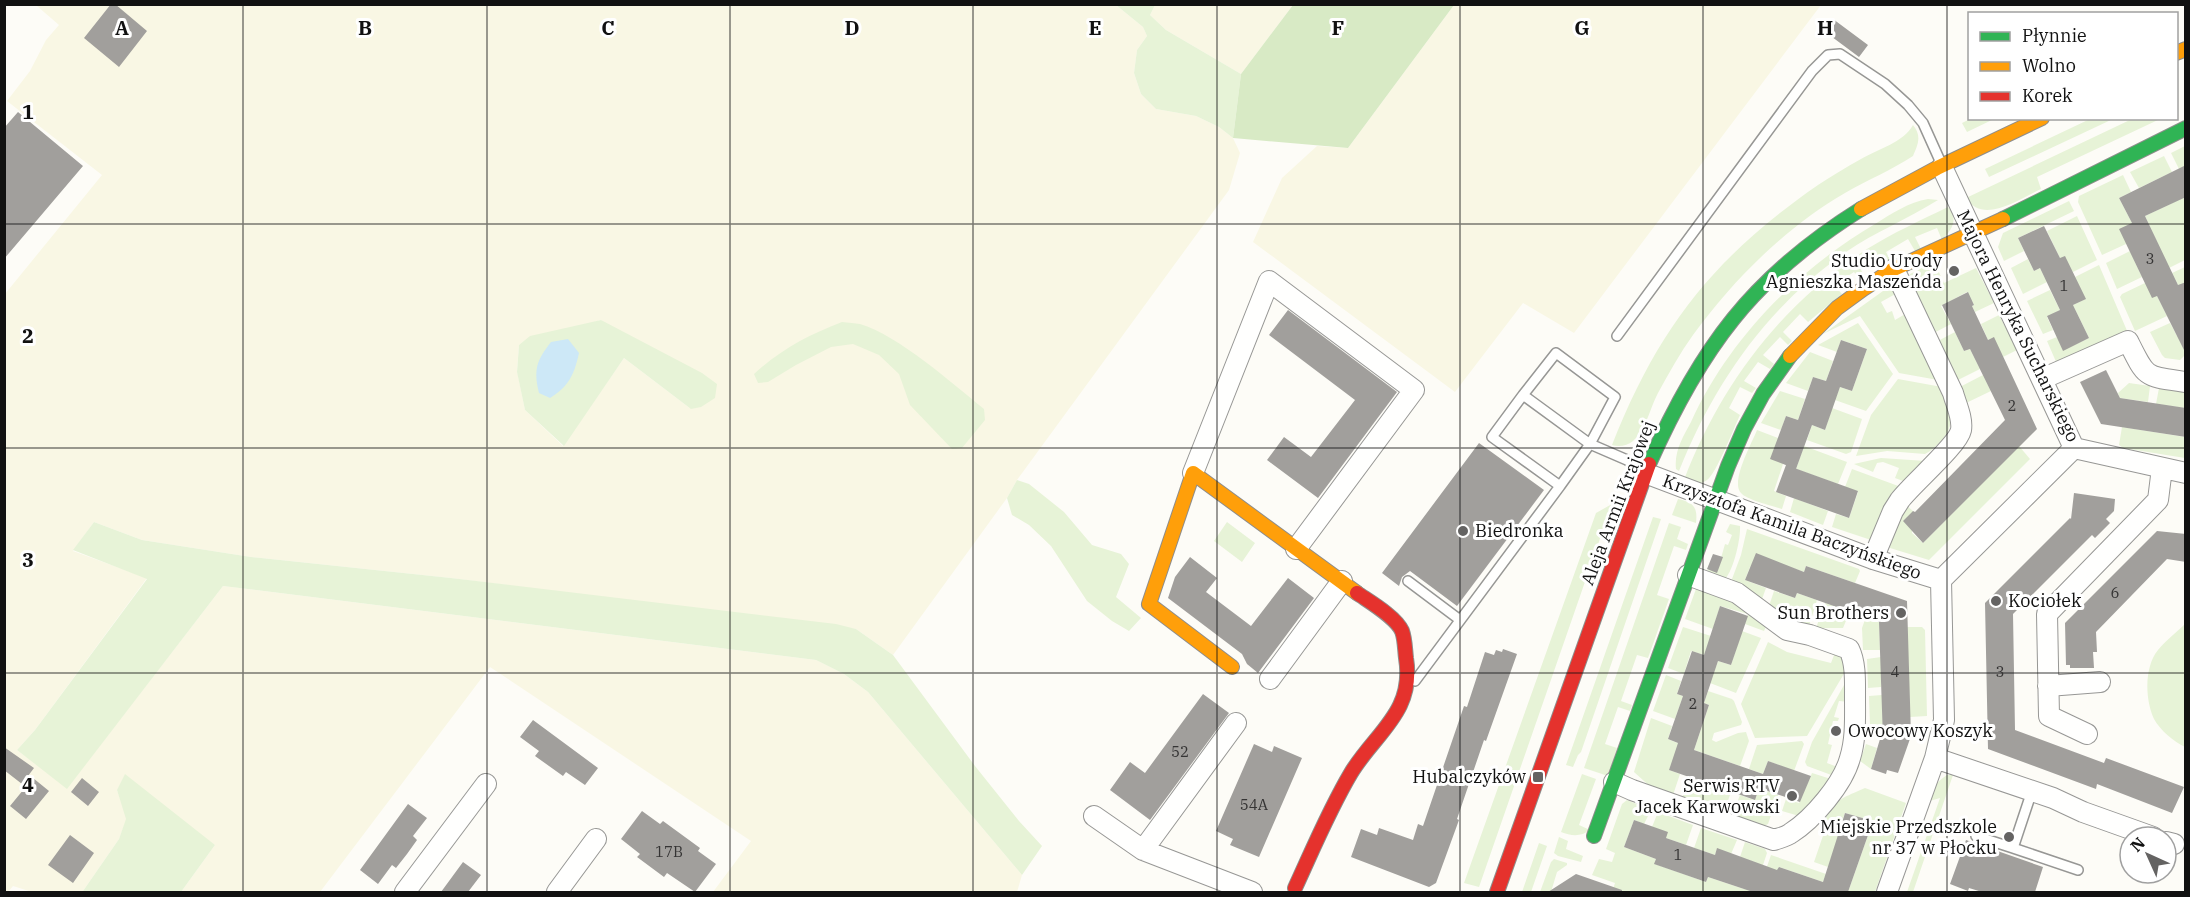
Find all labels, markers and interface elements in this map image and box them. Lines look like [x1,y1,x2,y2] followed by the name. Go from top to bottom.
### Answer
[1968,12,2178,120] legend
[115,14,129,41] text: A
[358,14,372,41] text: B
[601,14,615,41] text: C
[844,14,860,41] text: D
[1088,14,1102,41] text: E
[1332,14,1344,41] text: F
[1574,14,1590,41] text: G
[1817,14,1833,41] text: H
[2022,24,2087,47] text: Płynnie
[2022,54,2076,77] text: Wolno
[2022,84,2073,107] text: Korek
[22,98,34,125] text: 1
[1952,206,2085,446] street label: Majora Henryka Sucharskiego
[1766,249,1942,293] place label: Studio Urody Agnieszka Maszeńda
[2145,249,2155,268] house number: 3
[1947,264,1961,278] marker: Studio Urody Agnieszka Maszeńda
[2059,276,2069,295] house number: 1
[22,322,34,349] text: 2
[2007,396,2017,415] house number: 2
[1576,417,1660,588] street label: Aleja Armii Krajowej
[1660,469,1925,584] street label: Krzysztofa Kamila Baczyńskiego
[1475,519,1564,542] place label: Biedronka
[1456,524,1470,538] marker: Biedronka
[22,546,34,573] text: 3
[2110,583,2120,602] house number: 6
[2008,589,2082,612] place label: Kociołek
[1989,594,2003,608] marker: Kociołek
[1777,601,1889,624] place label: Sun Brothers
[1894,606,1908,620] marker: Sun Brothers
[1890,662,1900,681] house number: 4
[1995,662,2005,681] house number: 3
[1688,694,1698,713] house number: 2
[1848,719,1993,742] place label: Owocowy Koszyk
[1829,724,1843,738] marker: Owocowy Koszyk
[1171,742,1189,761] house number: 52
[1412,765,1526,788] place label: Hubalczyków
[1531,770,1545,784] marker: Hubalczyków
[22,771,34,798] text: 4
[1635,774,1780,818] place label: Serwis RTV Jacek Karwowski
[1785,789,1799,803] marker: Serwis RTV Jacek Karwowski
[1240,795,1269,814] house number: 54A
[1820,815,1997,859] place label: Miejskie Przedszkole nr 37 w Płocku
[2118,825,2178,885] north arrow
[2002,830,2016,844] marker: Miejskie Przedszkole nr 37 w Płocku
[2126,833,2149,856] text: N
[655,842,683,861] house number: 17B
[1673,845,1683,864] house number: 1

